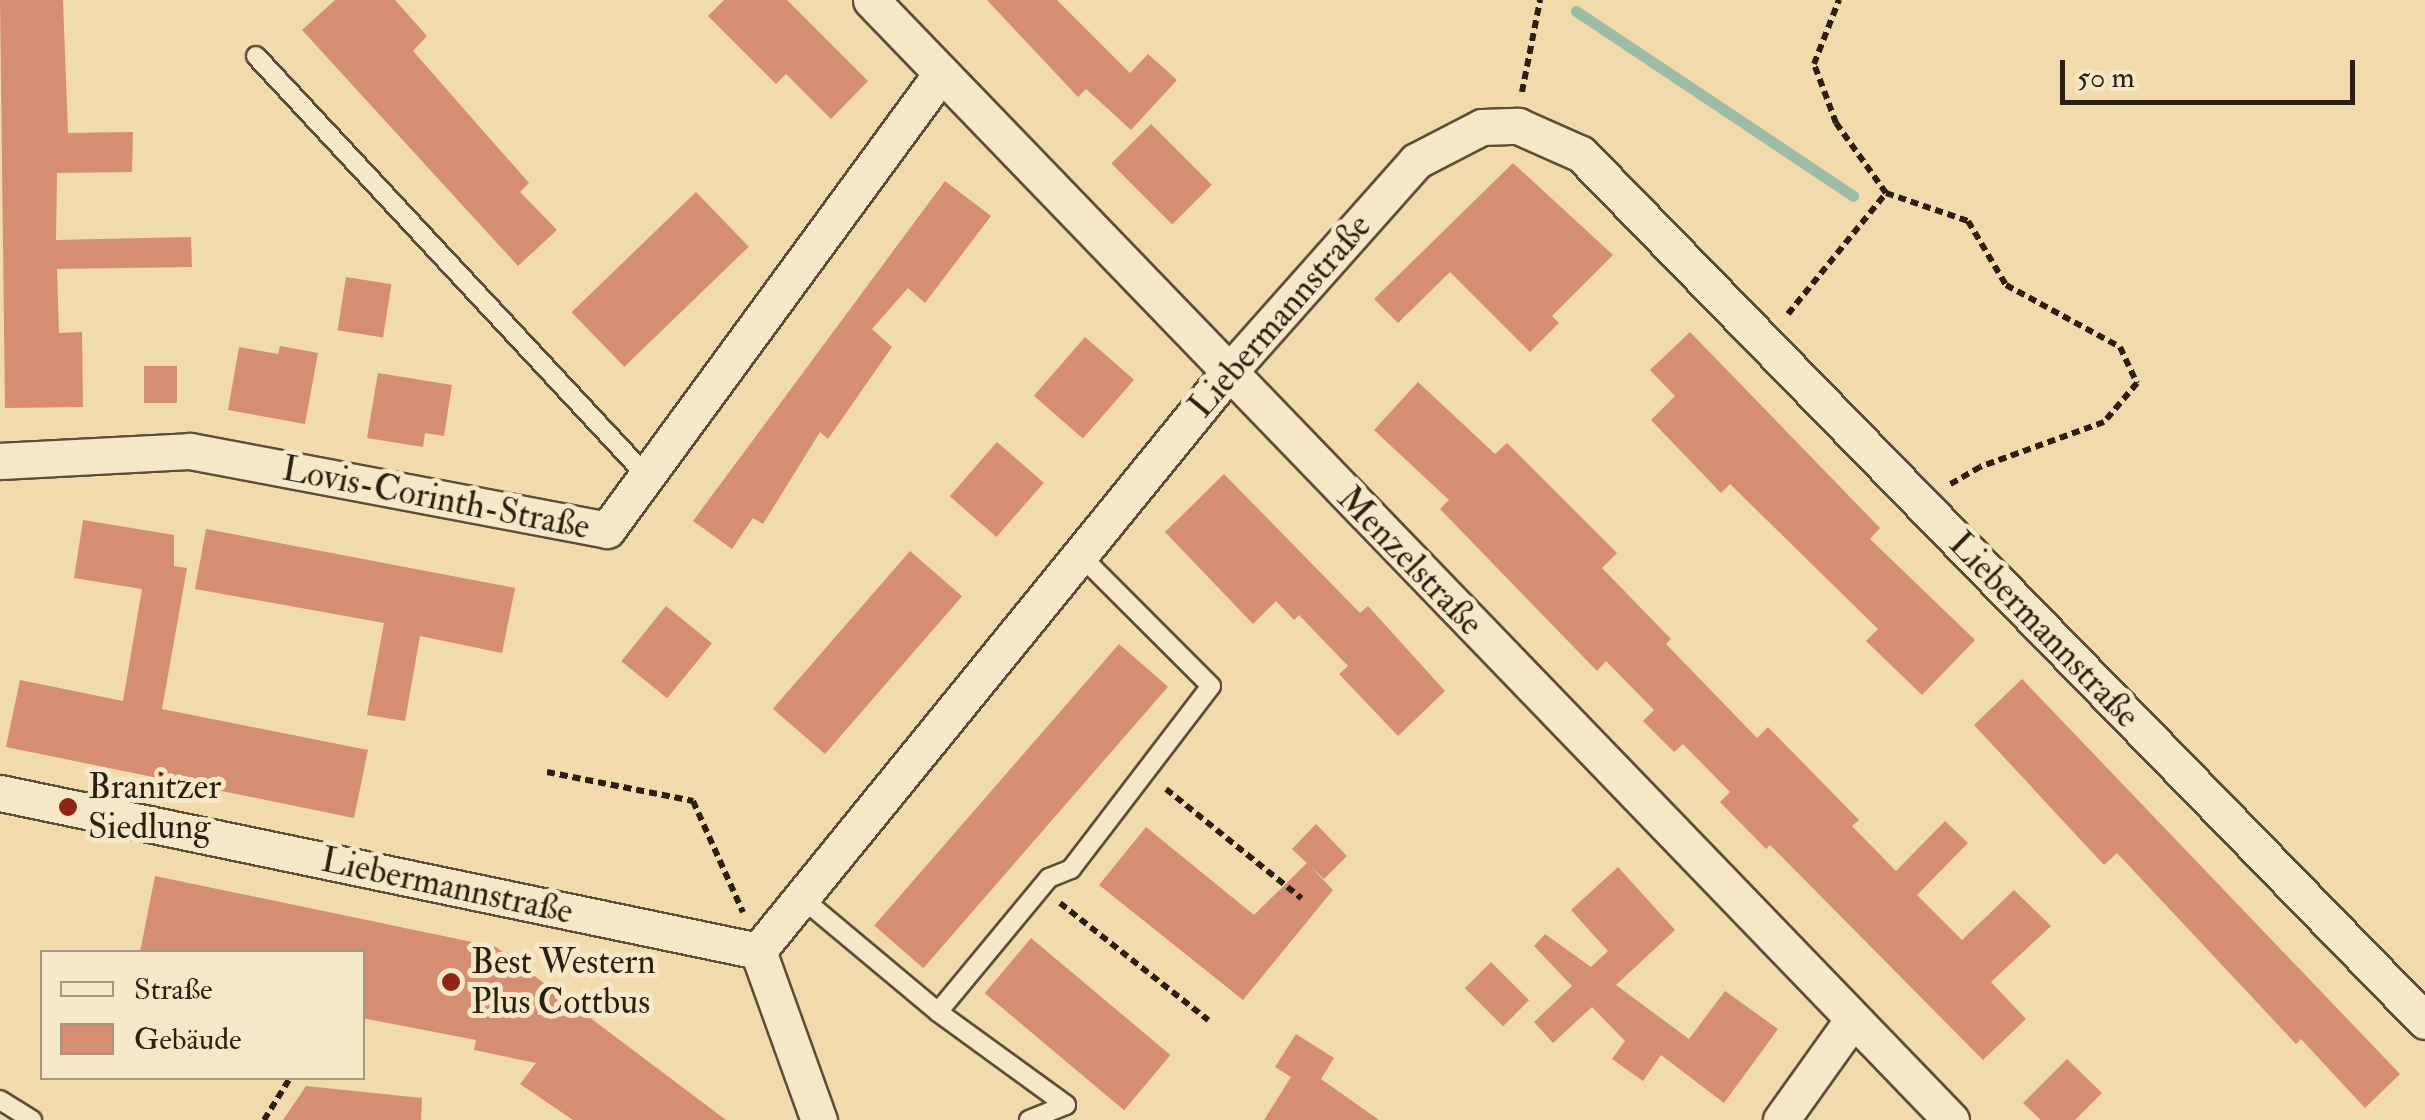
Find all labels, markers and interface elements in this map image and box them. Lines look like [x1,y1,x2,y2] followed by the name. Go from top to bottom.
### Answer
[2065,40,2360,102] scale bar
[2077,59,2135,96] text: 50 m
[1180,206,1380,426] street label: Liebermannstraße
[279,448,593,548] street label: Lovis-Corinth-Straße
[1329,478,1491,644] street label: Menzelstraße
[1940,523,2148,737] street label: Liebermannstraße
[88,766,221,848] place label: Branitzer Siedlung
[57,796,79,818] marker: Branitzer Siedlung
[317,839,577,933] street label: Liebermannstraße
[471,941,655,1023] place label: Best Western Plus Cottbus
[40,950,365,1080] legend
[134,971,213,1008] text: Straße
[440,971,462,993] marker: Best Western Plus Cottbus
[134,1021,242,1058] text: Gebäude

